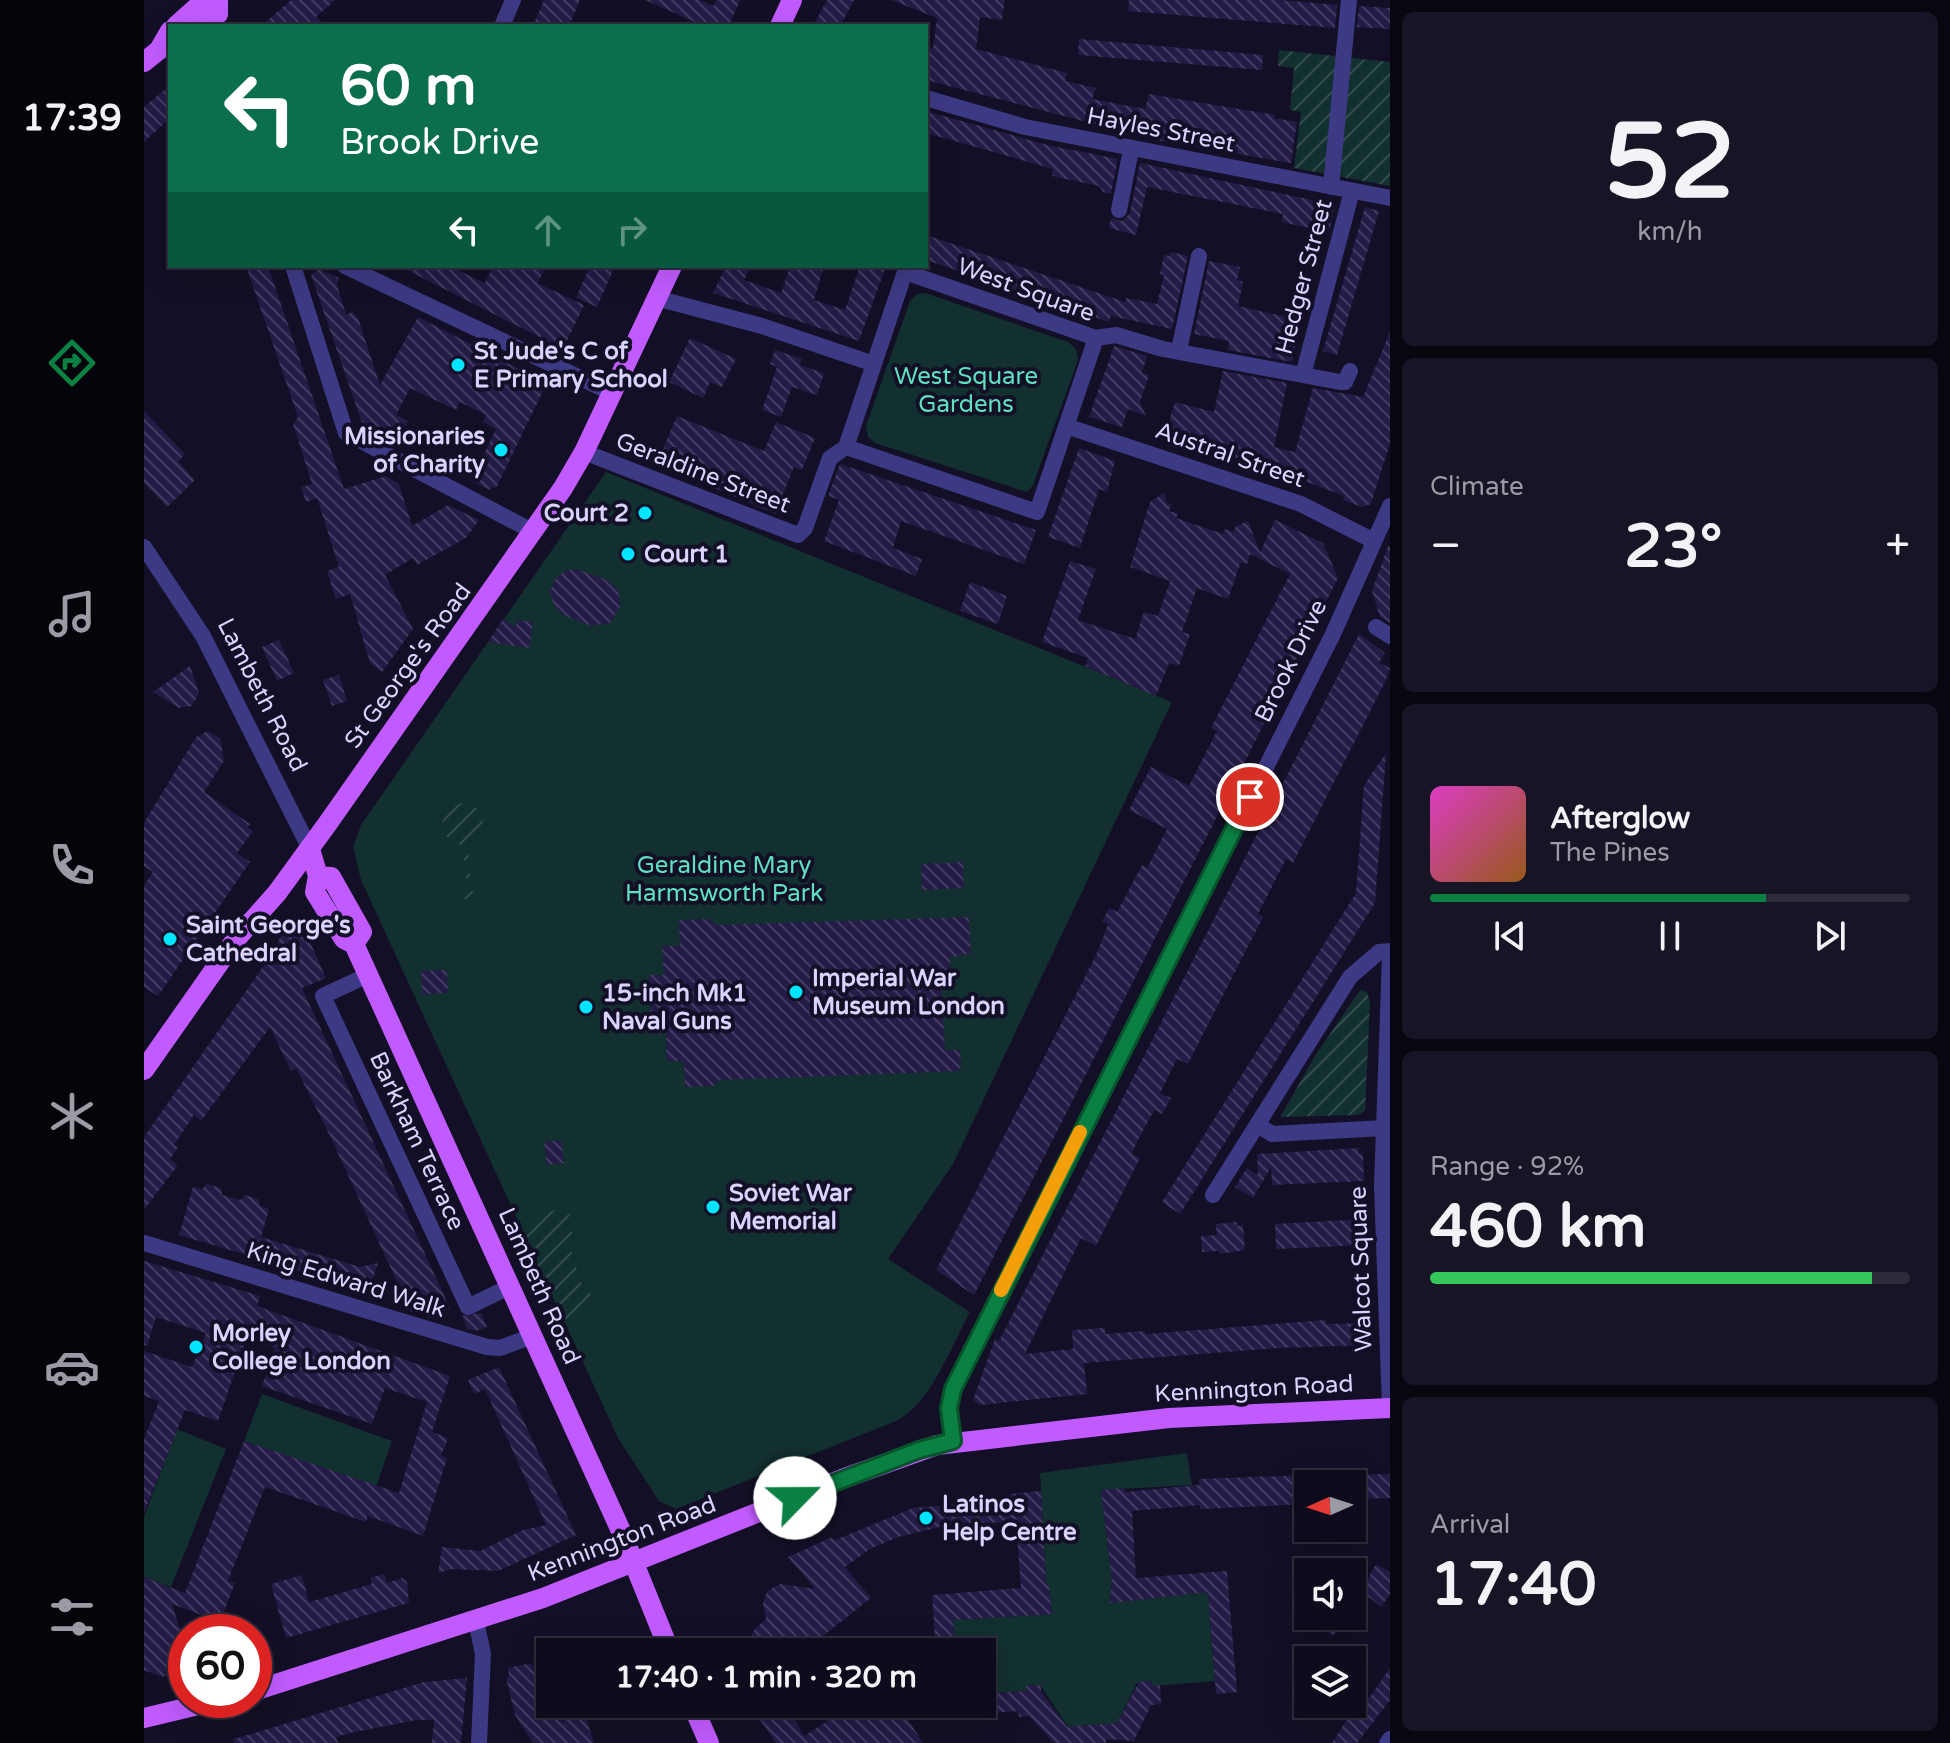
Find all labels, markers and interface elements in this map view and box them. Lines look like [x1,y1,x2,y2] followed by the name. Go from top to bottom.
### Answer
[340,53,476,120] text: 60 m
[208,56,312,160] icon: left
[22,97,122,140] text: 17:39
[1085,101,1237,159] street label: Hayles Street
[1605,101,1735,226] text: 52
[340,121,539,164] text: Brook Drive
[1269,196,1339,358] street label: Hedger Street
[442,208,486,252] icon: left
[526,208,570,252] icon: ahead
[610,208,654,252] icon: right
[1637,216,1703,247] text: km/h
[953,252,1099,328] street label: West Square
[44,335,100,391] icon: directions
[474,337,668,394] place label: St Jude's C of E Primary School
[449,356,467,374] marker: St Jude's C of E Primary School
[894,362,1038,419] park label: West Square Gardens
[1151,416,1309,494] street label: Austral Street
[344,422,485,479] place label: Missionaries of Charity
[612,426,794,520] street label: Geraldine Street
[492,441,510,459] marker: Missionaries of Charity
[1430,471,1524,502] text: Climate
[544,499,629,528] place label: Court 2
[636,504,654,522] marker: Court 2
[1624,511,1722,583] text: 23°
[1430,520,1461,573] text: −
[1885,520,1910,573] text: +
[644,540,729,569] place label: Court 1
[619,545,637,563] marker: Court 1
[338,578,478,754] street label: St George's Road
[44,586,100,642] icon: music
[1249,595,1333,727] street label: Brook Drive
[211,613,313,777] street label: Lambeth Road
[1216,763,1284,831] pin
[1228,775,1272,819] icon: arrive
[1550,800,1690,837] text: Afterglow
[44,837,100,893] icon: phone
[1550,837,1670,868] text: The Pines
[625,851,823,908] park label: Geraldine Mary Harmsworth Park
[186,911,351,968] place label: Saint George's Cathedral
[1488,914,1532,958] icon: previous
[1648,914,1692,958] icon: pause
[1808,914,1852,958] icon: next
[161,930,179,948] marker: Saint George's Cathedral
[812,964,1005,1021] place label: Imperial War Museum London
[602,979,747,1036] place label: 15-inch Mk1 Naval Guns
[787,983,805,1001] marker: Imperial War Museum London
[577,998,595,1016] marker: 15-inch Mk1 Naval Guns
[363,1047,471,1235] street label: Barkham Terrace
[44,1088,100,1144] icon: climate
[1430,1151,1584,1182] text: Range · 92%
[729,1179,853,1236] place label: Soviet War Memorial
[1344,1186,1378,1352] street label: Walcot Square
[1430,1191,1646,1263] text: 460 km
[704,1198,722,1216] marker: Soviet War Memorial
[492,1203,586,1369] street label: Lambeth Road
[243,1236,449,1324] street label: King Edward Walk
[212,1319,391,1376] place label: Morley College London
[187,1338,205,1356] marker: Morley College London
[44,1339,100,1395] icon: car
[1154,1369,1354,1409] street label: Kennington Road
[753,1456,837,1540] position arrow
[1294,1470,1366,1542] north arrow
[1294,1470,1366,1718] map controls
[524,1490,720,1588] street label: Kennington Road
[942,1490,1077,1547] place label: Latinos Help Centre
[917,1509,935,1527] marker: Latinos Help Centre
[1430,1509,1510,1540] text: Arrival
[1430,1549,1596,1621] text: 17:40
[1294,1558,1366,1630] button: sound
[44,1589,100,1645] icon: filters
[168,1614,272,1718] speed limit sign: 60
[1294,1646,1366,1718] button: layers
[615,1659,917,1696] text: 17:40 · 1 min · 320 m

